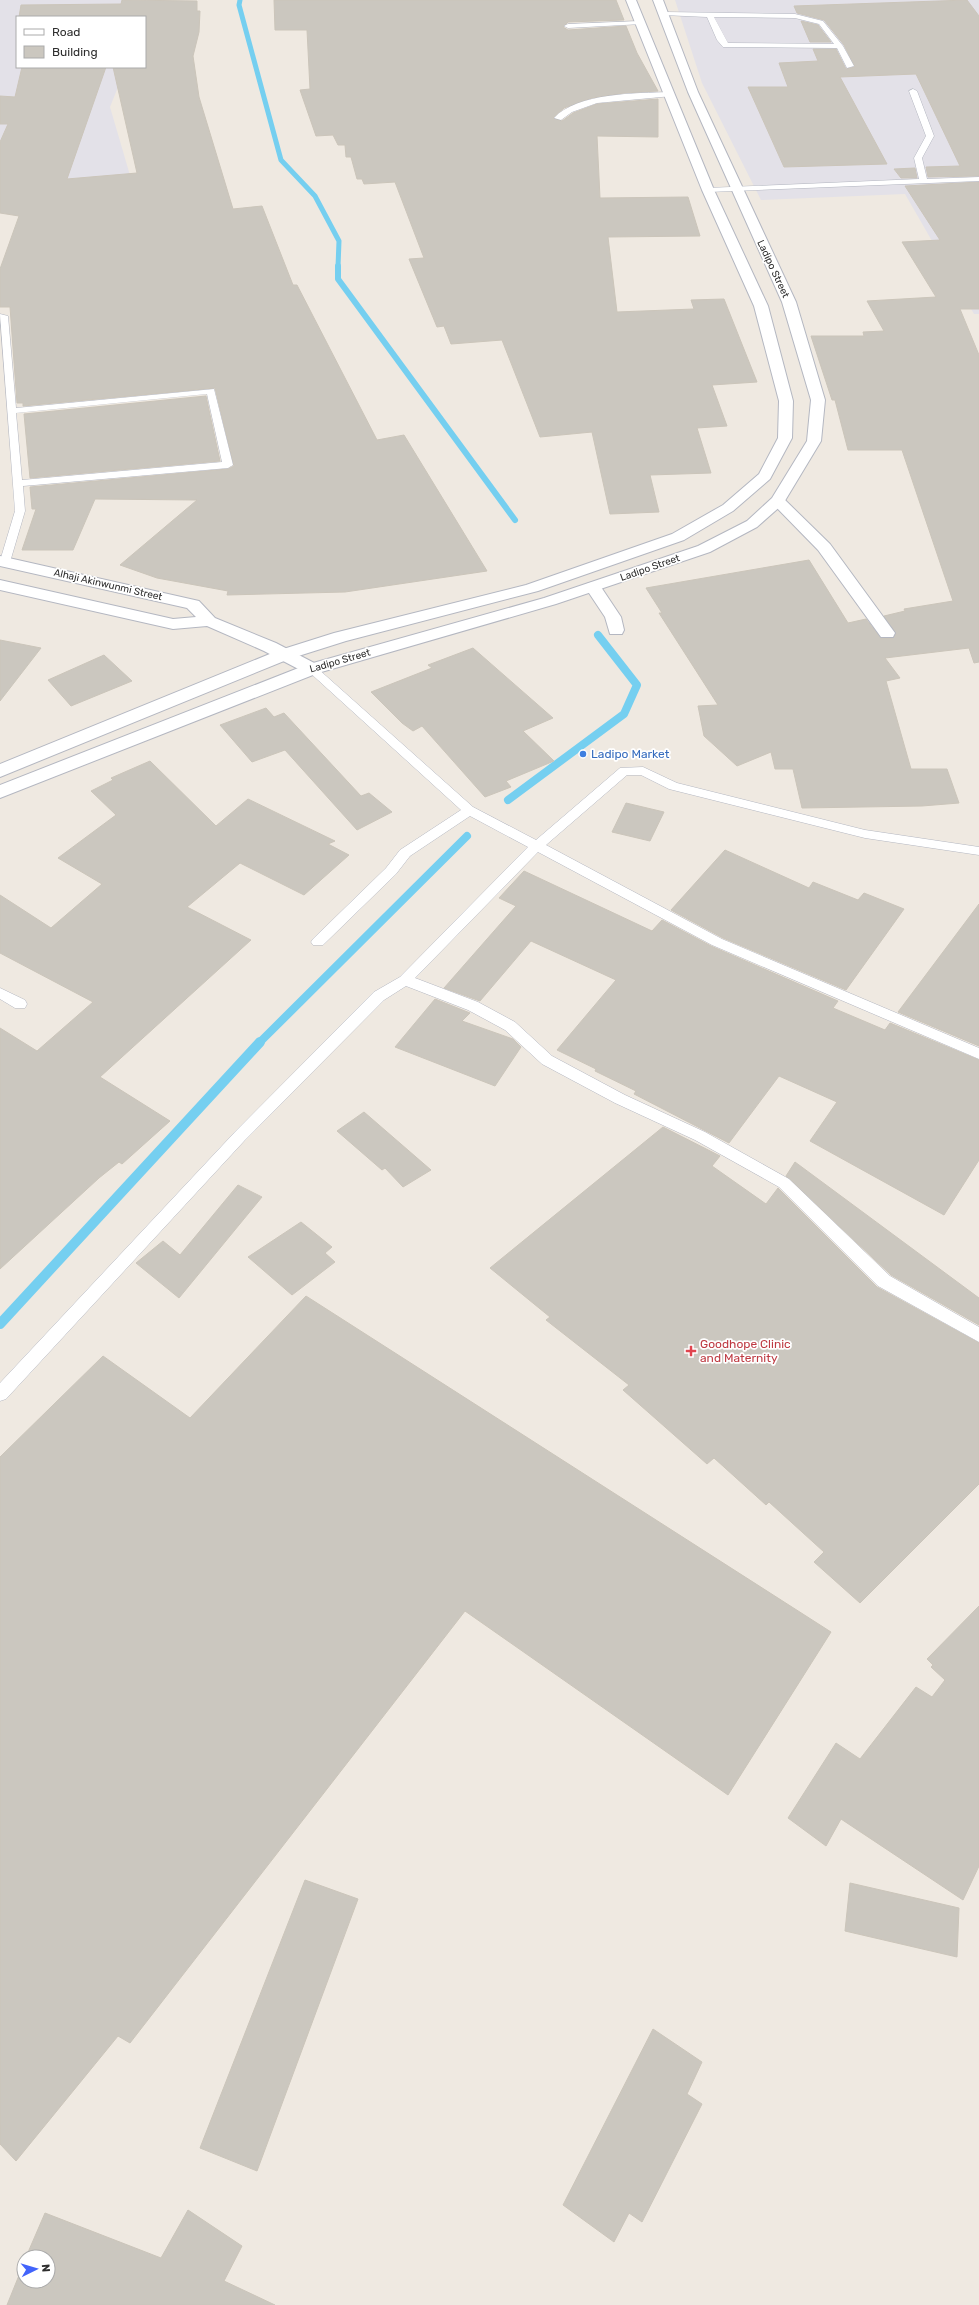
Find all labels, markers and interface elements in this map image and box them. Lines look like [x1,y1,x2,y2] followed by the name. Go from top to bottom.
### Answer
[16,16,146,68] legend
[52,25,80,39] text: Road
[52,45,98,59] text: Building
[754,238,792,300] street label: Ladipo Street
[618,552,682,584] street label: Ladipo Street
[53,567,164,603] street label: Alhaji Akinwunmi Street
[308,647,372,675] street label: Ladipo Street
[591,747,670,761] place label: Ladipo Market
[578,749,588,759] marker: Ladipo Market
[700,1337,791,1365] place label: Goodhope Clinic and Maternity
[685,1345,697,1357] marker: Goodhope Clinic and Maternity
[16,2249,56,2289] north arrow
[39,2264,52,2273] text: N

